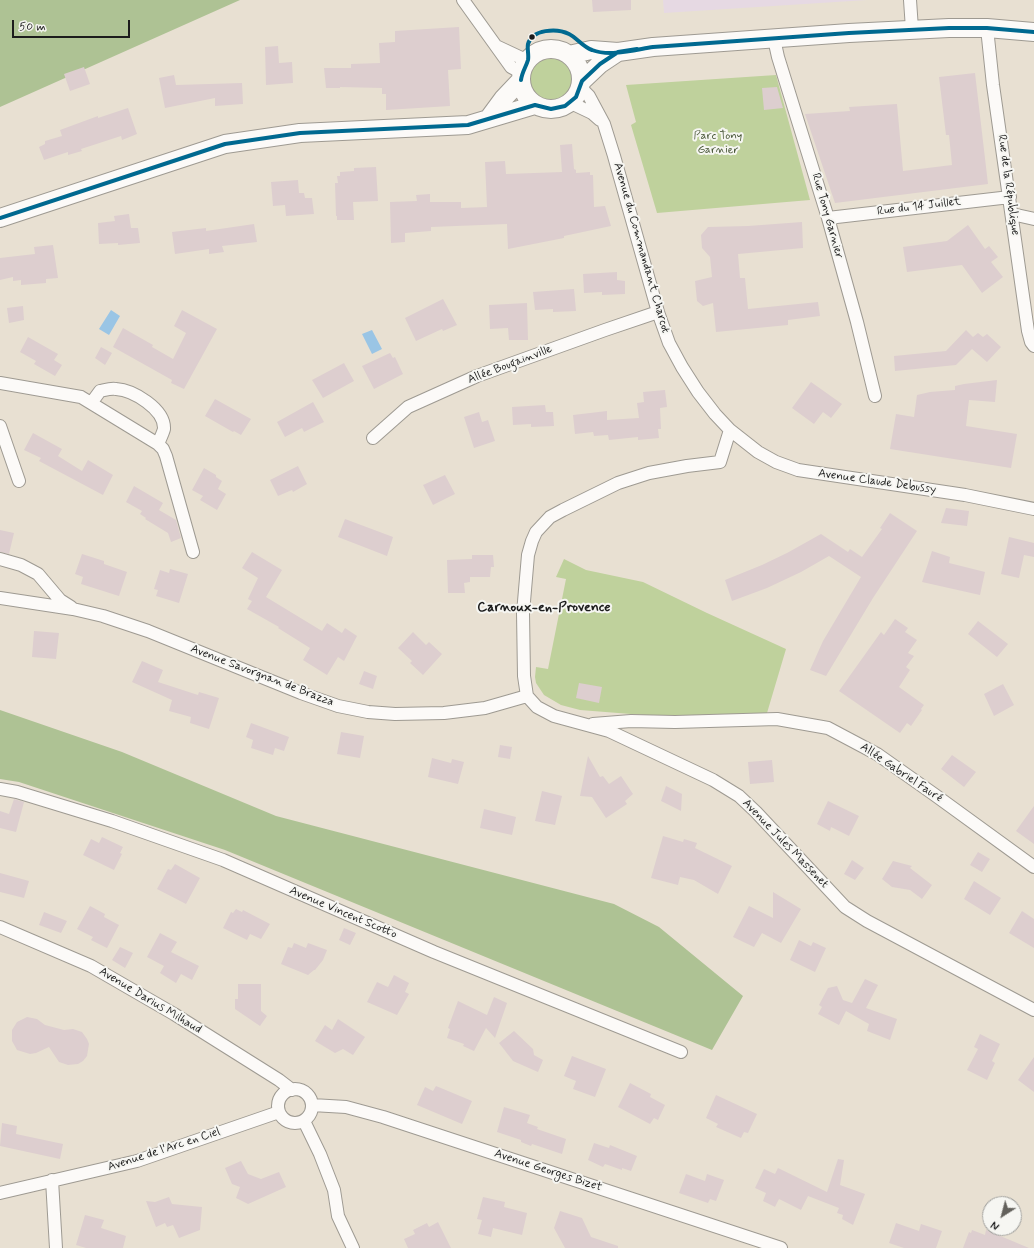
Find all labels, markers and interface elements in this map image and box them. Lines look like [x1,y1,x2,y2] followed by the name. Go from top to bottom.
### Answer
[14,12,132,38] scale bar
[19,19,46,35] text: 50 m
[527,32,537,42] unlabelled marker
[694,129,742,157] park label: Parc Tony Garnier
[994,134,1022,236] street label: Rue de la République
[610,161,672,335] street label: Avenue du Commandant Charcot
[808,172,846,260] street label: Rue Tony Garnier
[876,195,962,219] street label: Rue du 14 Juillet
[466,342,554,388] street label: Allée Bougainville
[817,467,937,497] street label: Avenue Claude Debussy
[477,600,611,616] district label: Carnoux-en-Provence
[188,642,336,710] street label: Avenue Savorgnan de Brazza
[857,740,945,806] street label: Allée Gabriel Fauré
[739,797,831,891] street label: Avenue Jules Massenet
[287,884,399,942] street label: Avenue Vincent Scotto
[96,965,204,1037] street label: Avenue Darius Milhaud
[106,1125,222,1175] street label: Avenue de l'Arc en Ciel
[492,1147,604,1195] street label: Avenue Georges Bizet
[982,1196,1022,1236] north arrow
[988,1217,1003,1233] text: N

